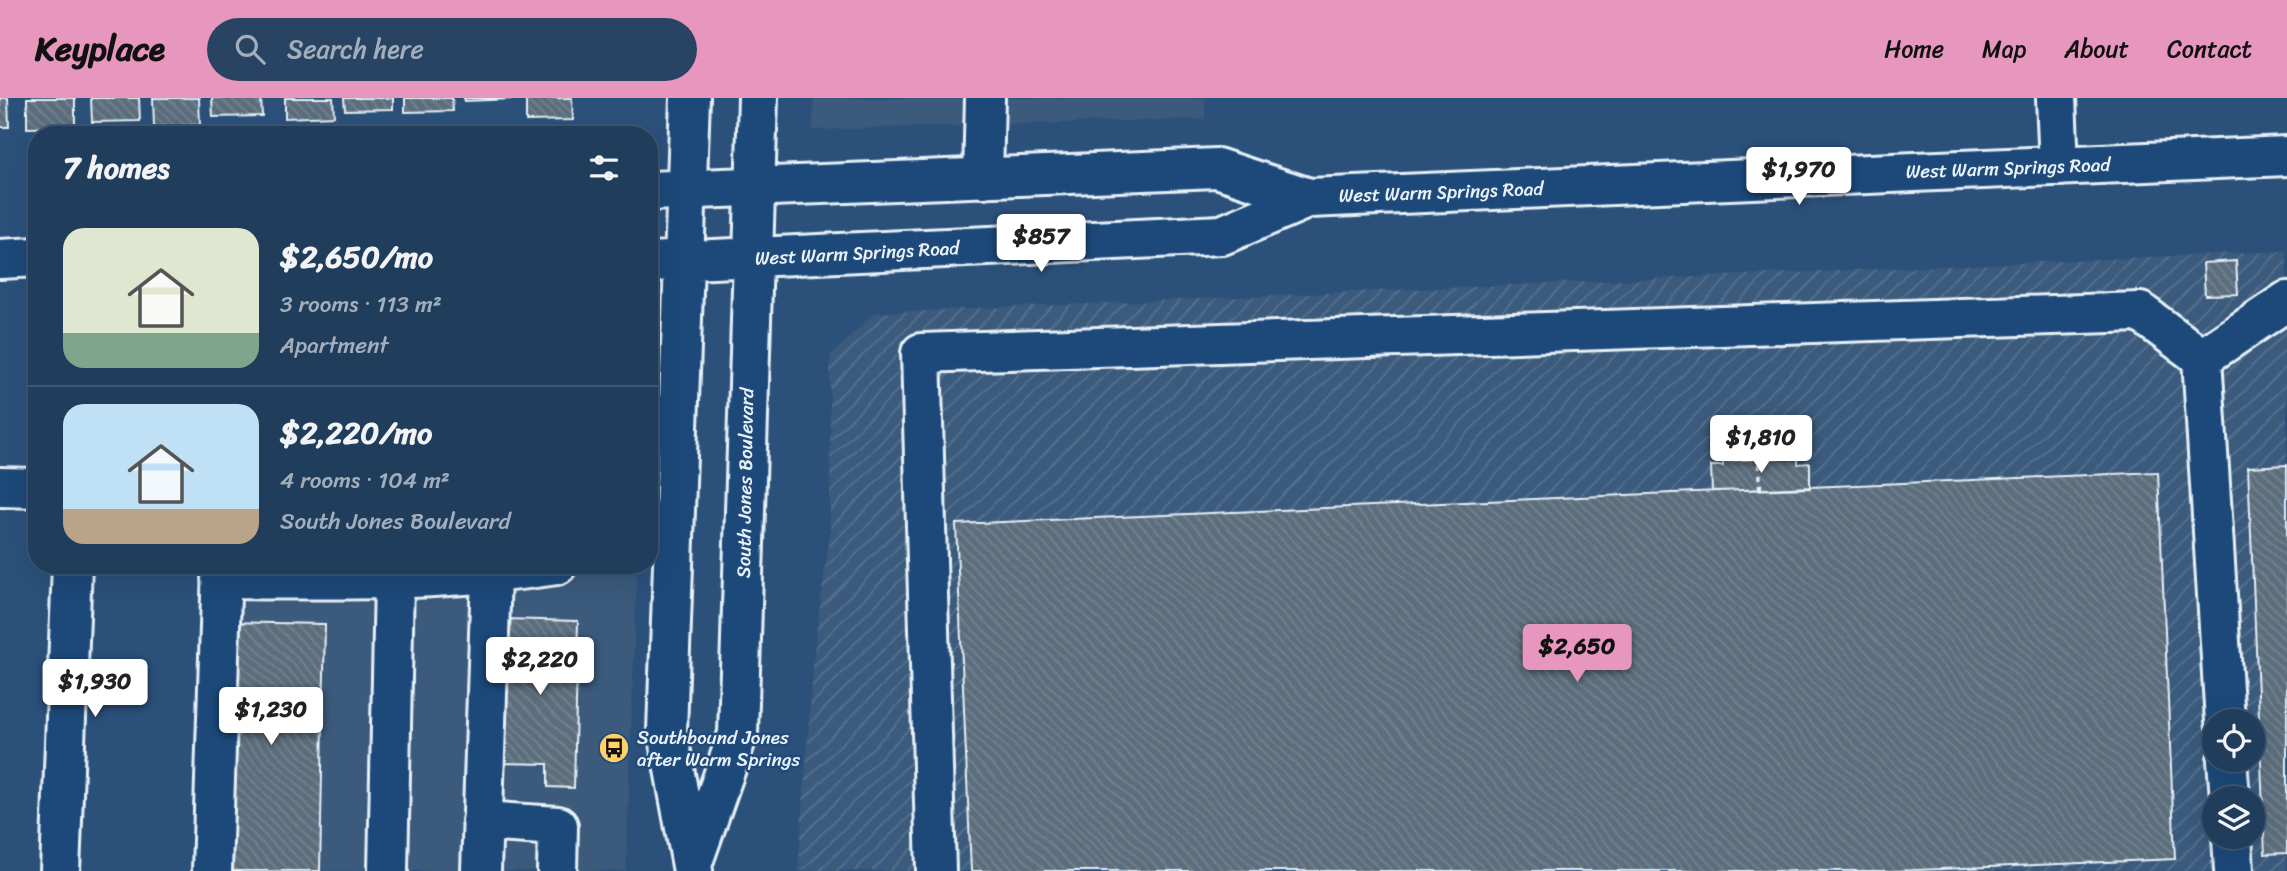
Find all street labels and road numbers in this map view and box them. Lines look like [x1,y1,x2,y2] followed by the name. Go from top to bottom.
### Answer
[1905,148,2113,188] street label: West Warm Springs Road
[1338,172,1546,212] street label: West Warm Springs Road
[754,231,962,275] street label: West Warm Springs Road
[727,387,763,578] street label: South Jones Boulevard

